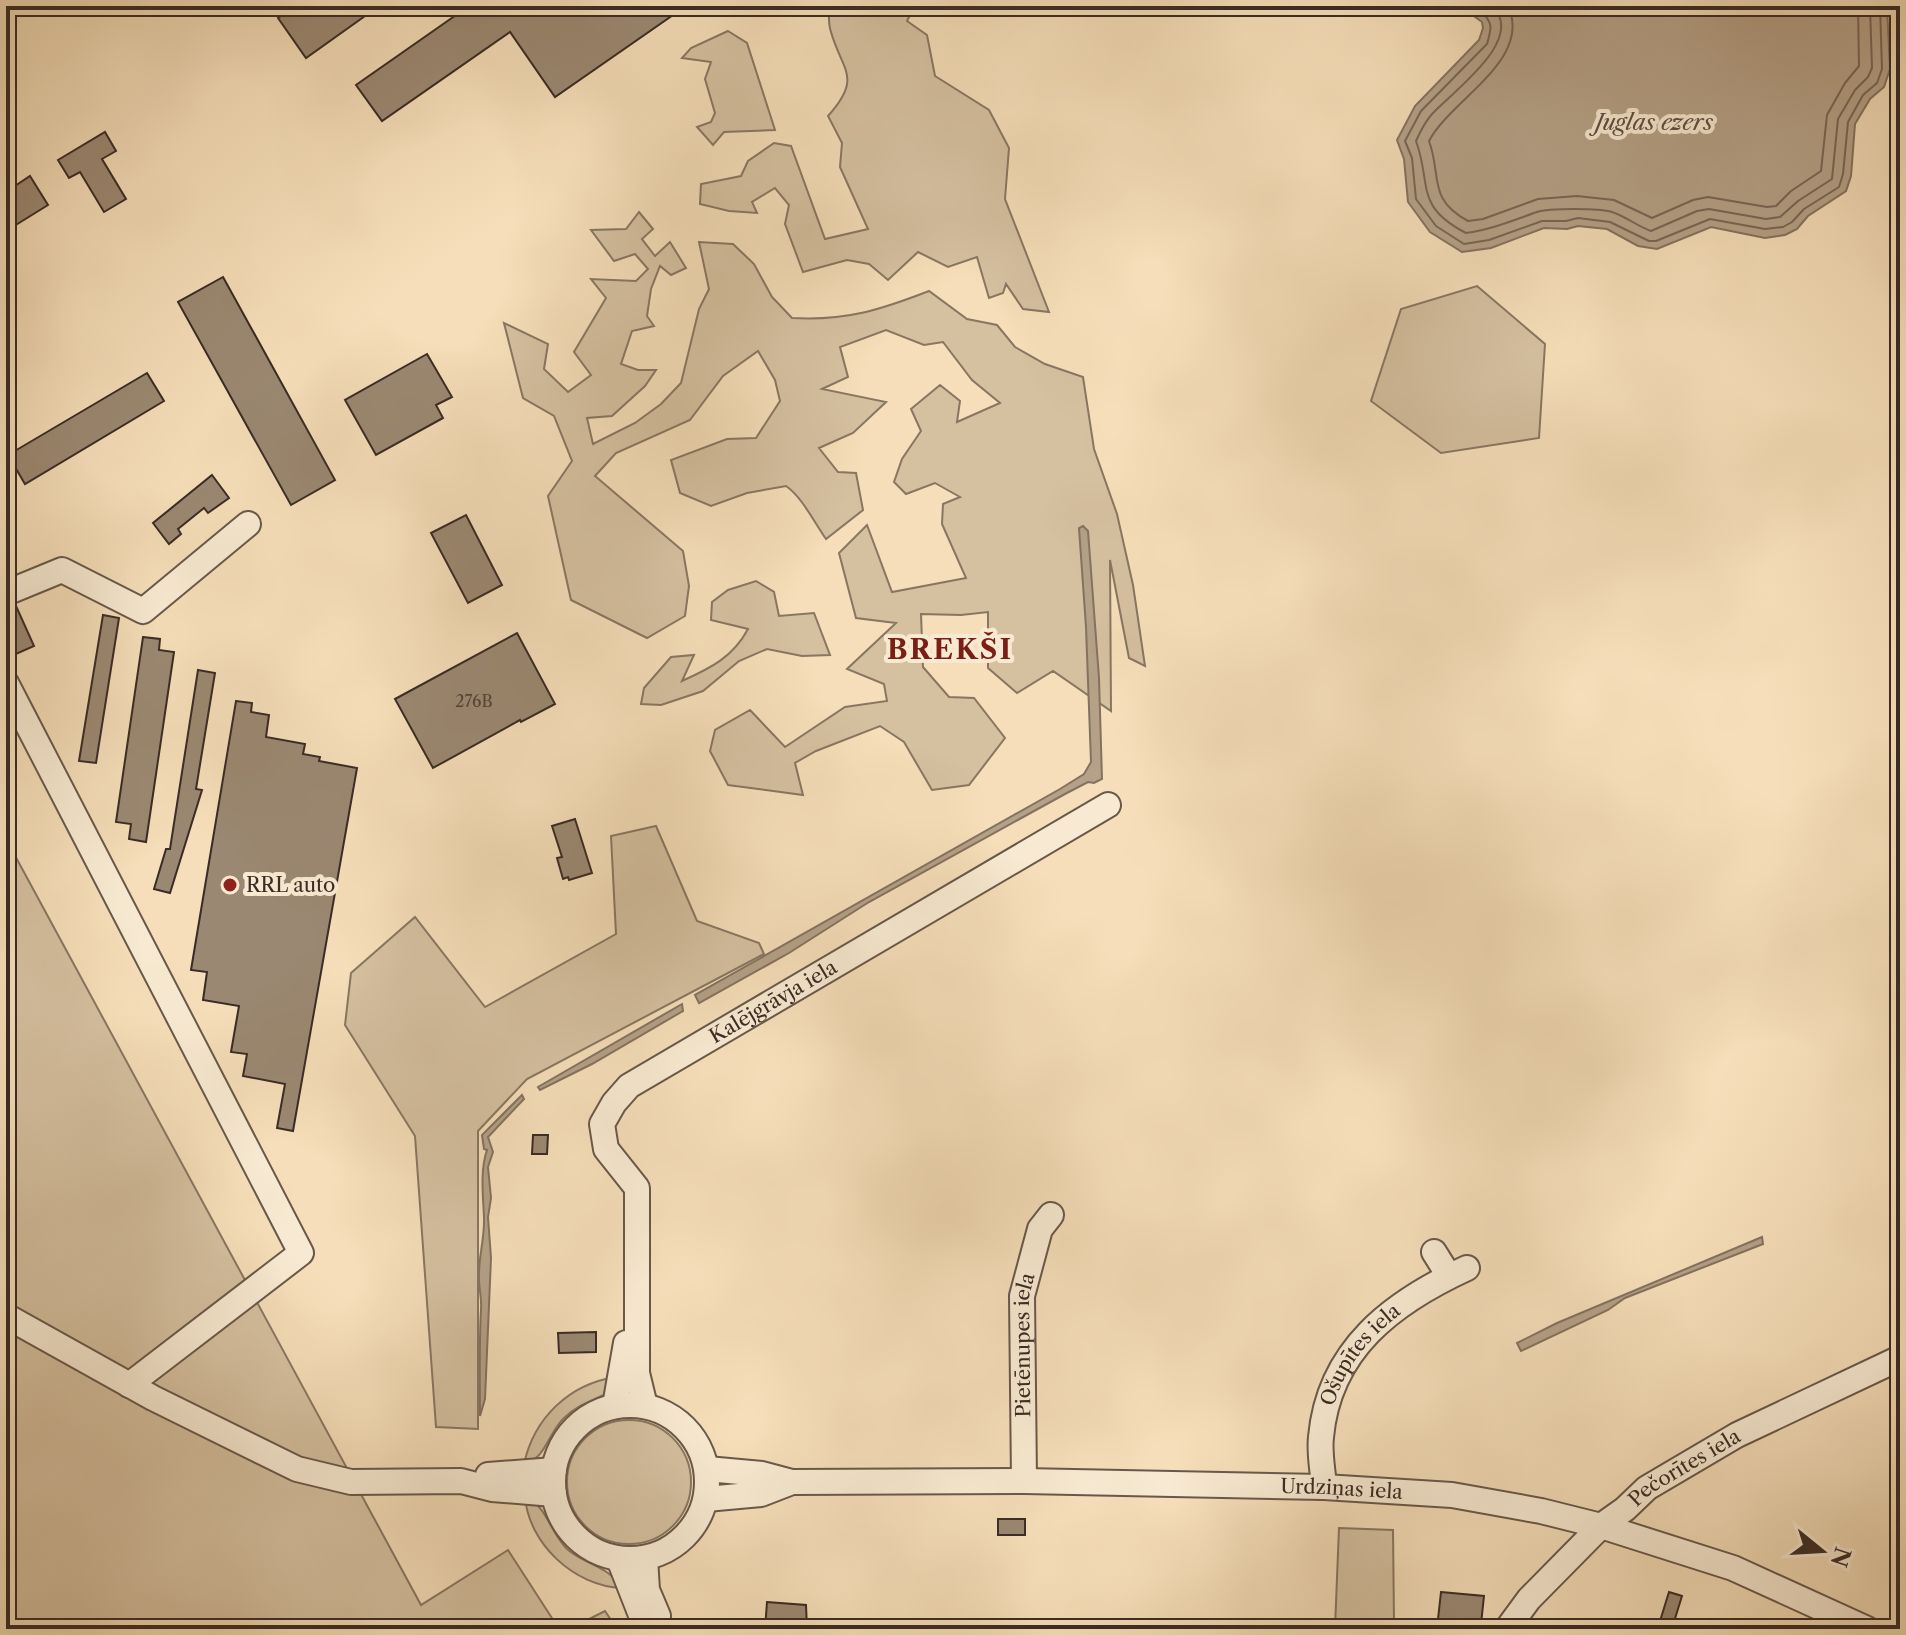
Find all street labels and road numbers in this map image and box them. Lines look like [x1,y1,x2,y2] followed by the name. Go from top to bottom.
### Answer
[705,954,842,1048] street label: Kalējgrāvja iela
[1009,1270,1040,1418] street label: Pietēnupes iela
[1315,1298,1405,1409] street label: Ošupītes iela
[1623,1424,1745,1511] street label: Pečorītes iela
[1280,1474,1404,1504] street label: Urdziņas iela

